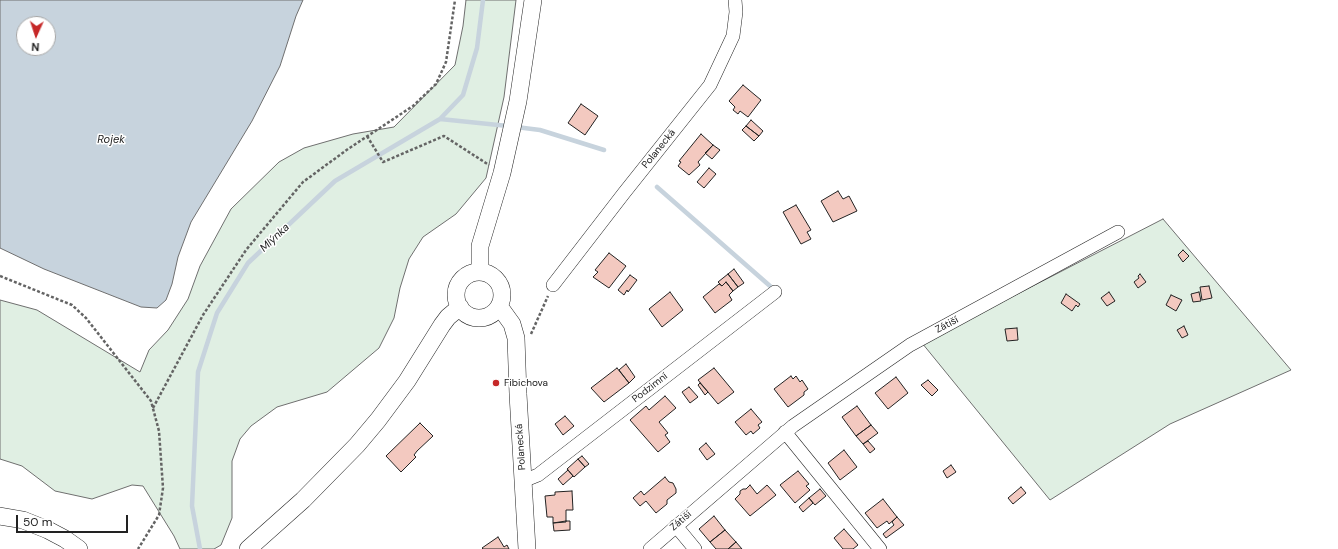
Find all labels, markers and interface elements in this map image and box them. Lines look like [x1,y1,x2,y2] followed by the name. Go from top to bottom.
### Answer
[16,16,56,56] north arrow
[31,40,40,54] text: N
[640,127,678,171] street label: Polanecká
[97,133,125,147] water label: Rojek
[257,221,293,255] water label: Mlýnka
[933,314,961,336] street label: Zátiší
[630,370,670,406] street label: Podzimní
[504,377,548,389] place label: Fibichova
[491,378,501,388] marker: Fibichova
[513,423,529,471] street label: Polanecká
[18,507,130,533] scale bar
[668,509,694,533] street label: Zátiší
[23,514,52,530] text: 50 m

